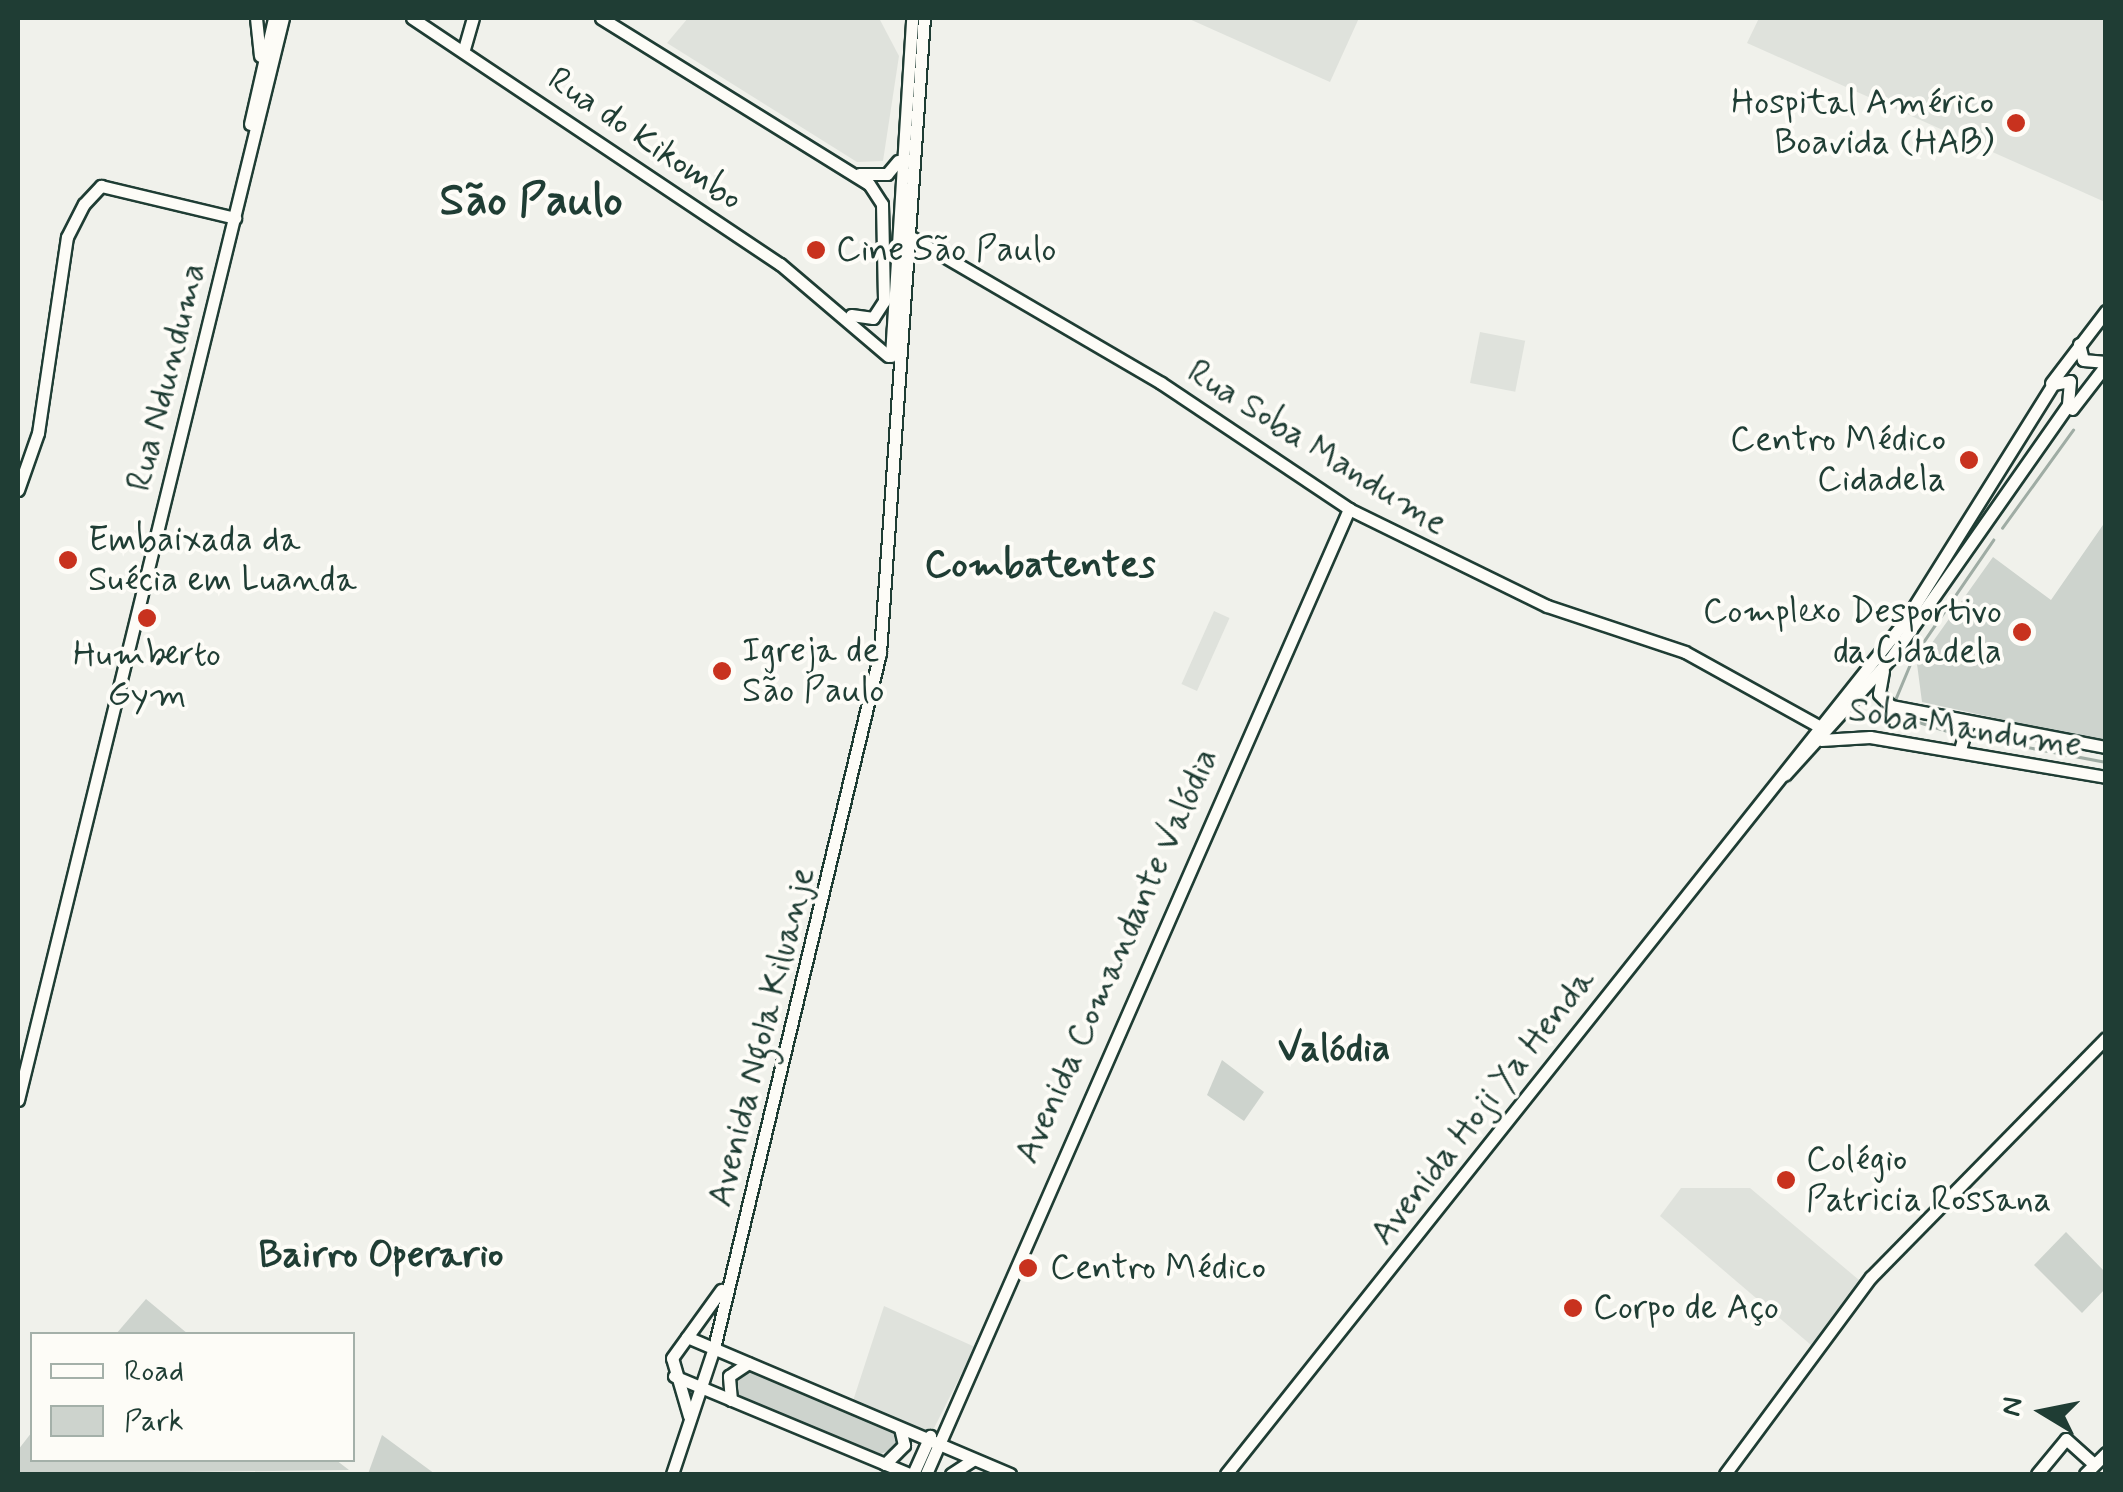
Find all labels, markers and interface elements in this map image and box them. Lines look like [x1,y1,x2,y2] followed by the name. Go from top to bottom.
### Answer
[535,55,755,223] street label: Rua do Kikombo
[1741,82,1994,164] place label: Hospital Américo Boavida (HAB)
[2003,110,2029,136] marker: Hospital Américo Boavida (HAB)
[445,175,617,229] district label: São Paulo
[836,229,1047,271] place label: Cine São Paulo
[805,239,827,261] marker: Cine São Paulo
[119,260,215,494] street label: Rua Ndunduma
[1184,354,1450,542] street label: Rua Soba Mandume
[1730,419,1946,501] place label: Centro Médico Cidadela
[1956,447,1982,473] marker: Centro Médico Cidadela
[88,519,354,601] place label: Embaixada da Suécia em Luanda
[925,543,1155,589] district label: Combatentes
[57,549,79,571] marker: Embaixada da Suécia em Luanda
[1702,591,2002,673] place label: Complexo Desportivo da Cidadela
[136,607,158,629] marker: Humberto Gym
[2011,621,2033,643] marker: Complexo Desportivo da Cidadela
[742,630,879,712] place label: Igreja de São Paulo
[73,634,221,716] place label: Humberto Gym
[711,660,733,682] marker: Igreja de São Paulo
[1851,690,2079,766] street label: Soba Mandume
[1007,743,1227,1169] street label: Avenida Comandante Valódia
[700,864,824,1210] street label: Avenida Ngola Kiluanje
[1362,960,1604,1254] street label: Avenida Hoji Ya Henda
[1278,1027,1390,1073] district label: Valódia
[1806,1139,2051,1221] place label: Colégio Patricia Rossana
[1775,1169,1797,1191] marker: Colégio Patricia Rossana
[259,1233,503,1279] district label: Bairro Operario
[1050,1247,1266,1289] place label: Centro Médico
[1015,1255,1041,1281] marker: Centro Médico
[1593,1287,1780,1329] place label: Corpo de Aço
[1562,1297,1584,1319] marker: Corpo de Aço
[30,1332,355,1462] legend
[124,1352,184,1391] text: Road
[1993,1362,2093,1462] north arrow
[1993,1394,2033,1419] text: N
[124,1402,184,1441] text: Park

